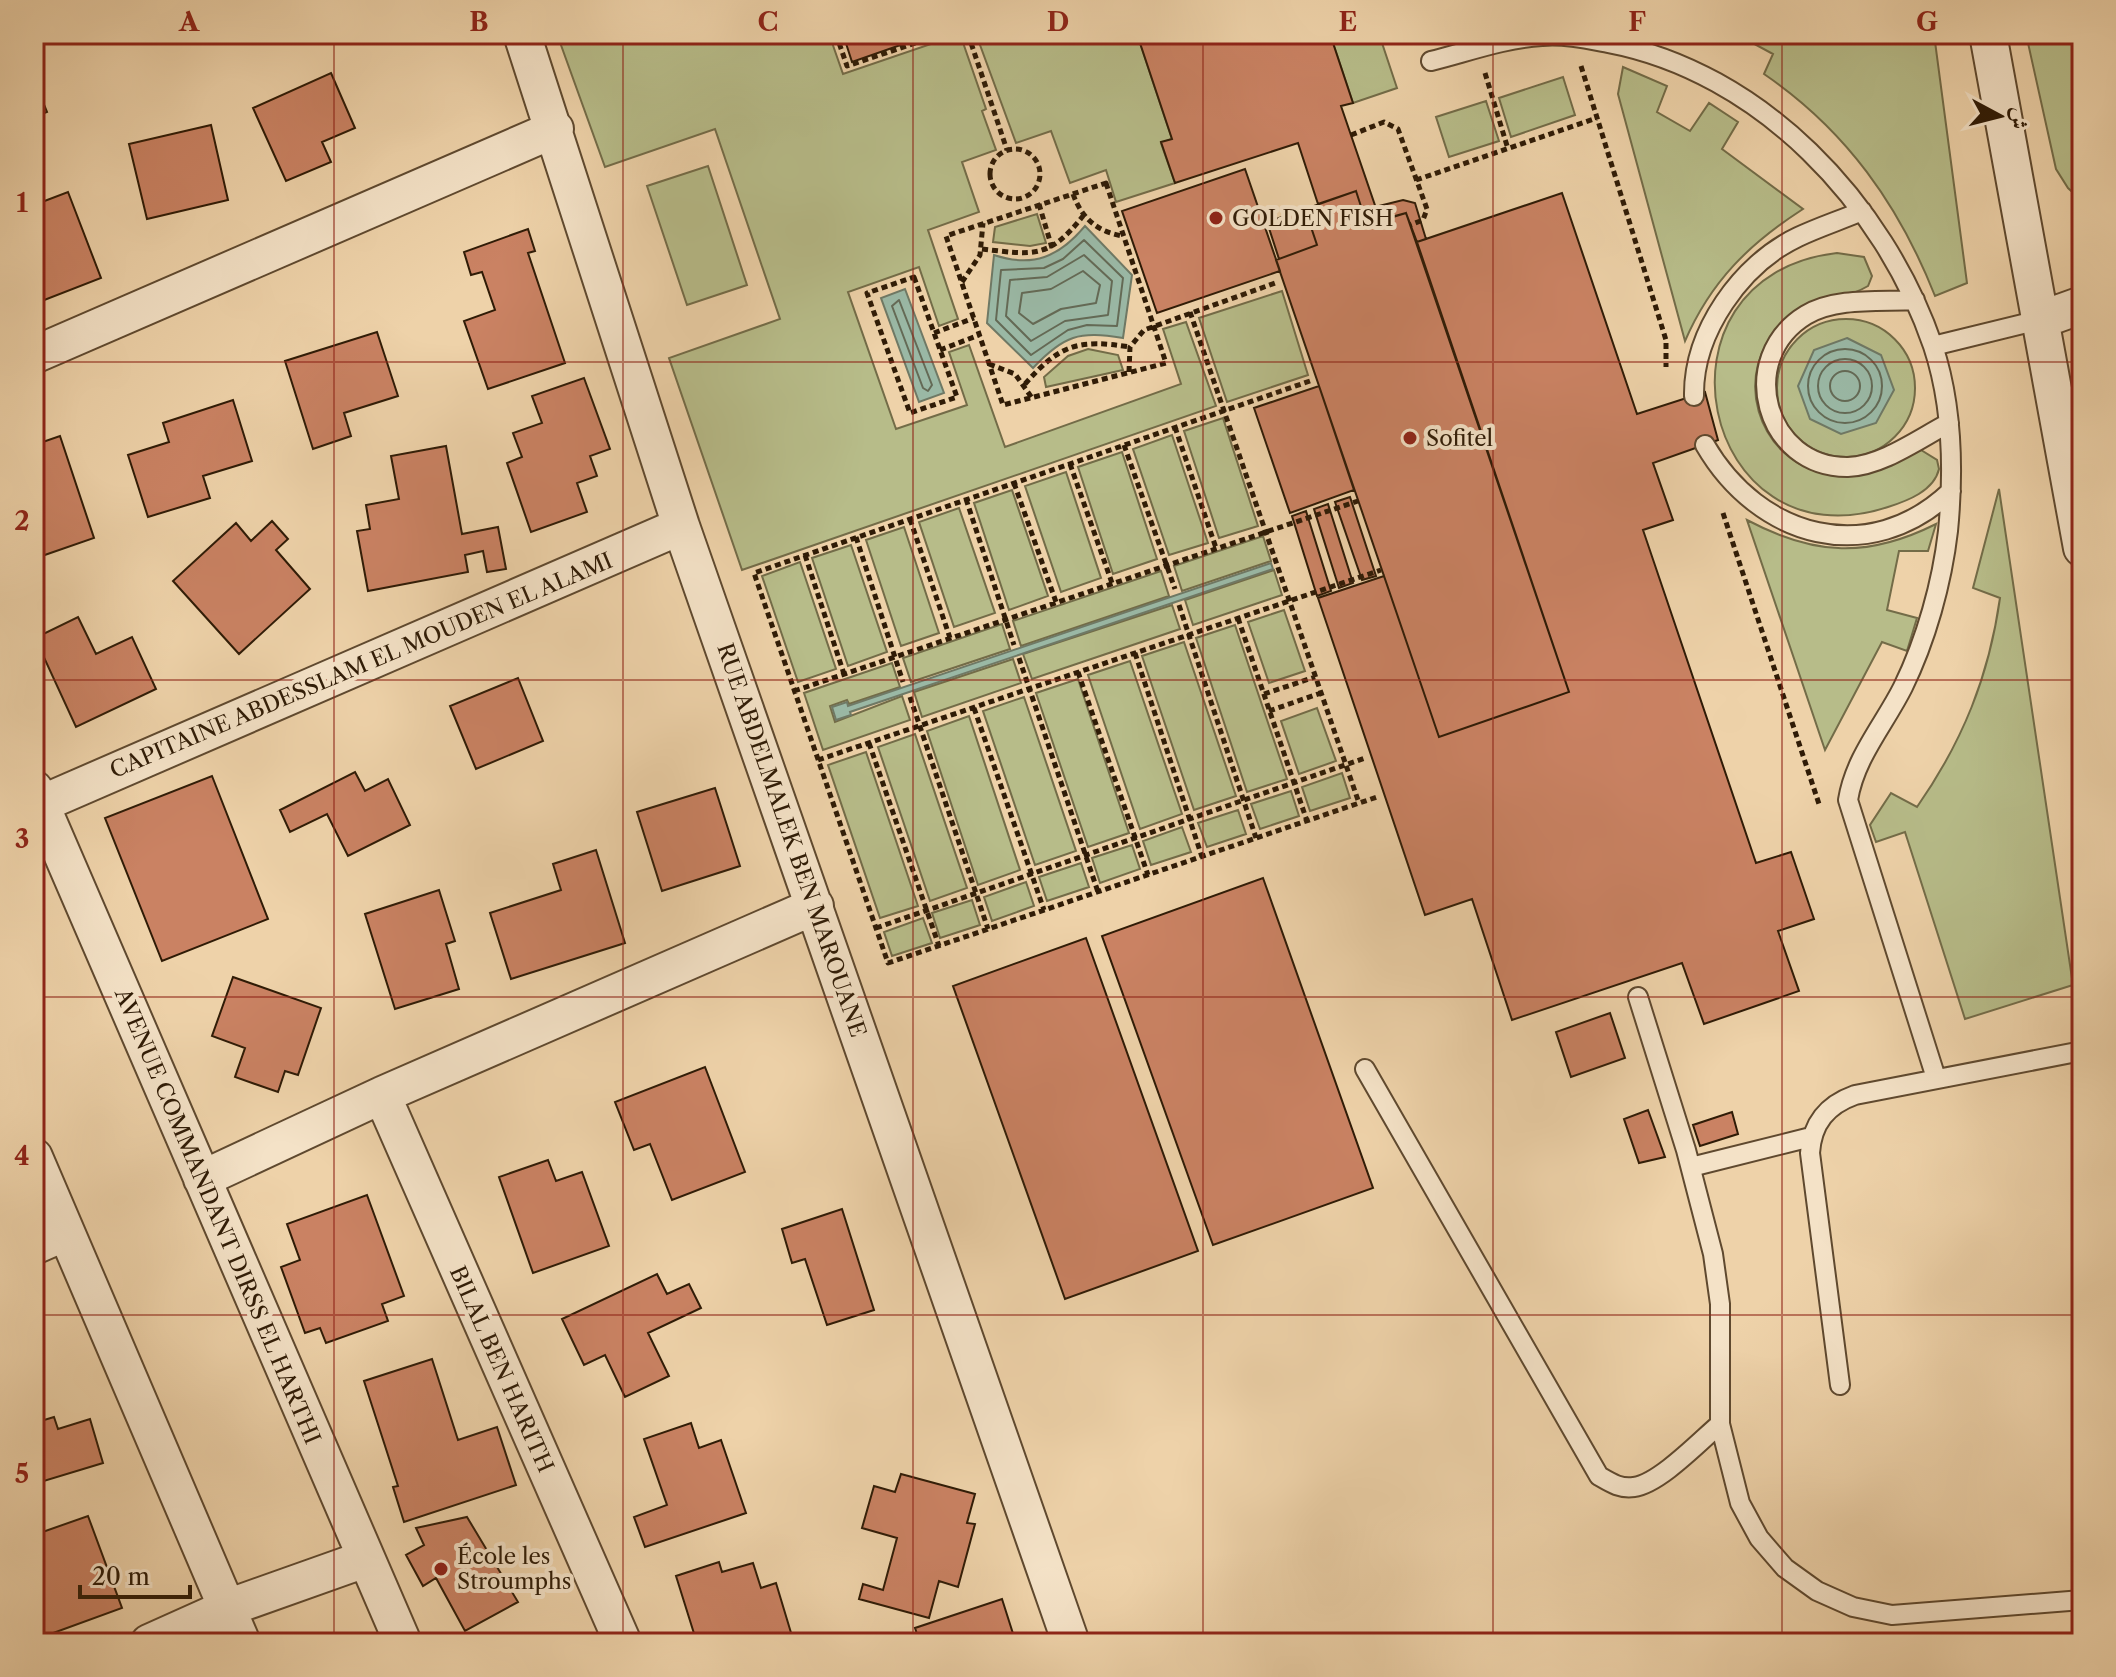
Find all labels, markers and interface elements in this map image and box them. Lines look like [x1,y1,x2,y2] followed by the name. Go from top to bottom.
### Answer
[178,6,200,38] text: A
[469,6,489,38] text: B
[758,6,778,38] text: C
[1047,6,1069,38] text: D
[1339,6,1357,38] text: E
[1628,6,1646,38] text: F
[1916,6,1938,38] text: G
[1960,76,2040,156] north arrow
[2005,106,2034,131] text: ش
[16,187,28,219] text: 1
[1232,205,1394,232] place label: GOLDEN FISH
[1207,209,1225,227] marker: GOLDEN FISH
[1426,425,1494,452] place label: Sofitel
[1401,429,1419,447] marker: Sofitel
[14,505,30,537] text: 2
[106,547,617,784] street label: CAPITAINE ABDESSLAM EL MOUDEN EL ALAMI
[711,640,872,1041] street label: RUE ABDELMALEK BEN MAROUANE
[15,823,29,855] text: 3
[109,983,326,1448] street label: AVENUE COMMANDANT DIRSS EL HARTHI
[14,1140,30,1172] text: 4
[444,1262,559,1477] street label: BILAL BEN HARITH
[15,1458,29,1490] text: 5
[457,1542,571,1595] place label: École les Stroumphs
[80,1549,190,1599] scale bar
[432,1560,450,1578] marker: École les Stroumphs
[92,1562,150,1591] text: 20 m

